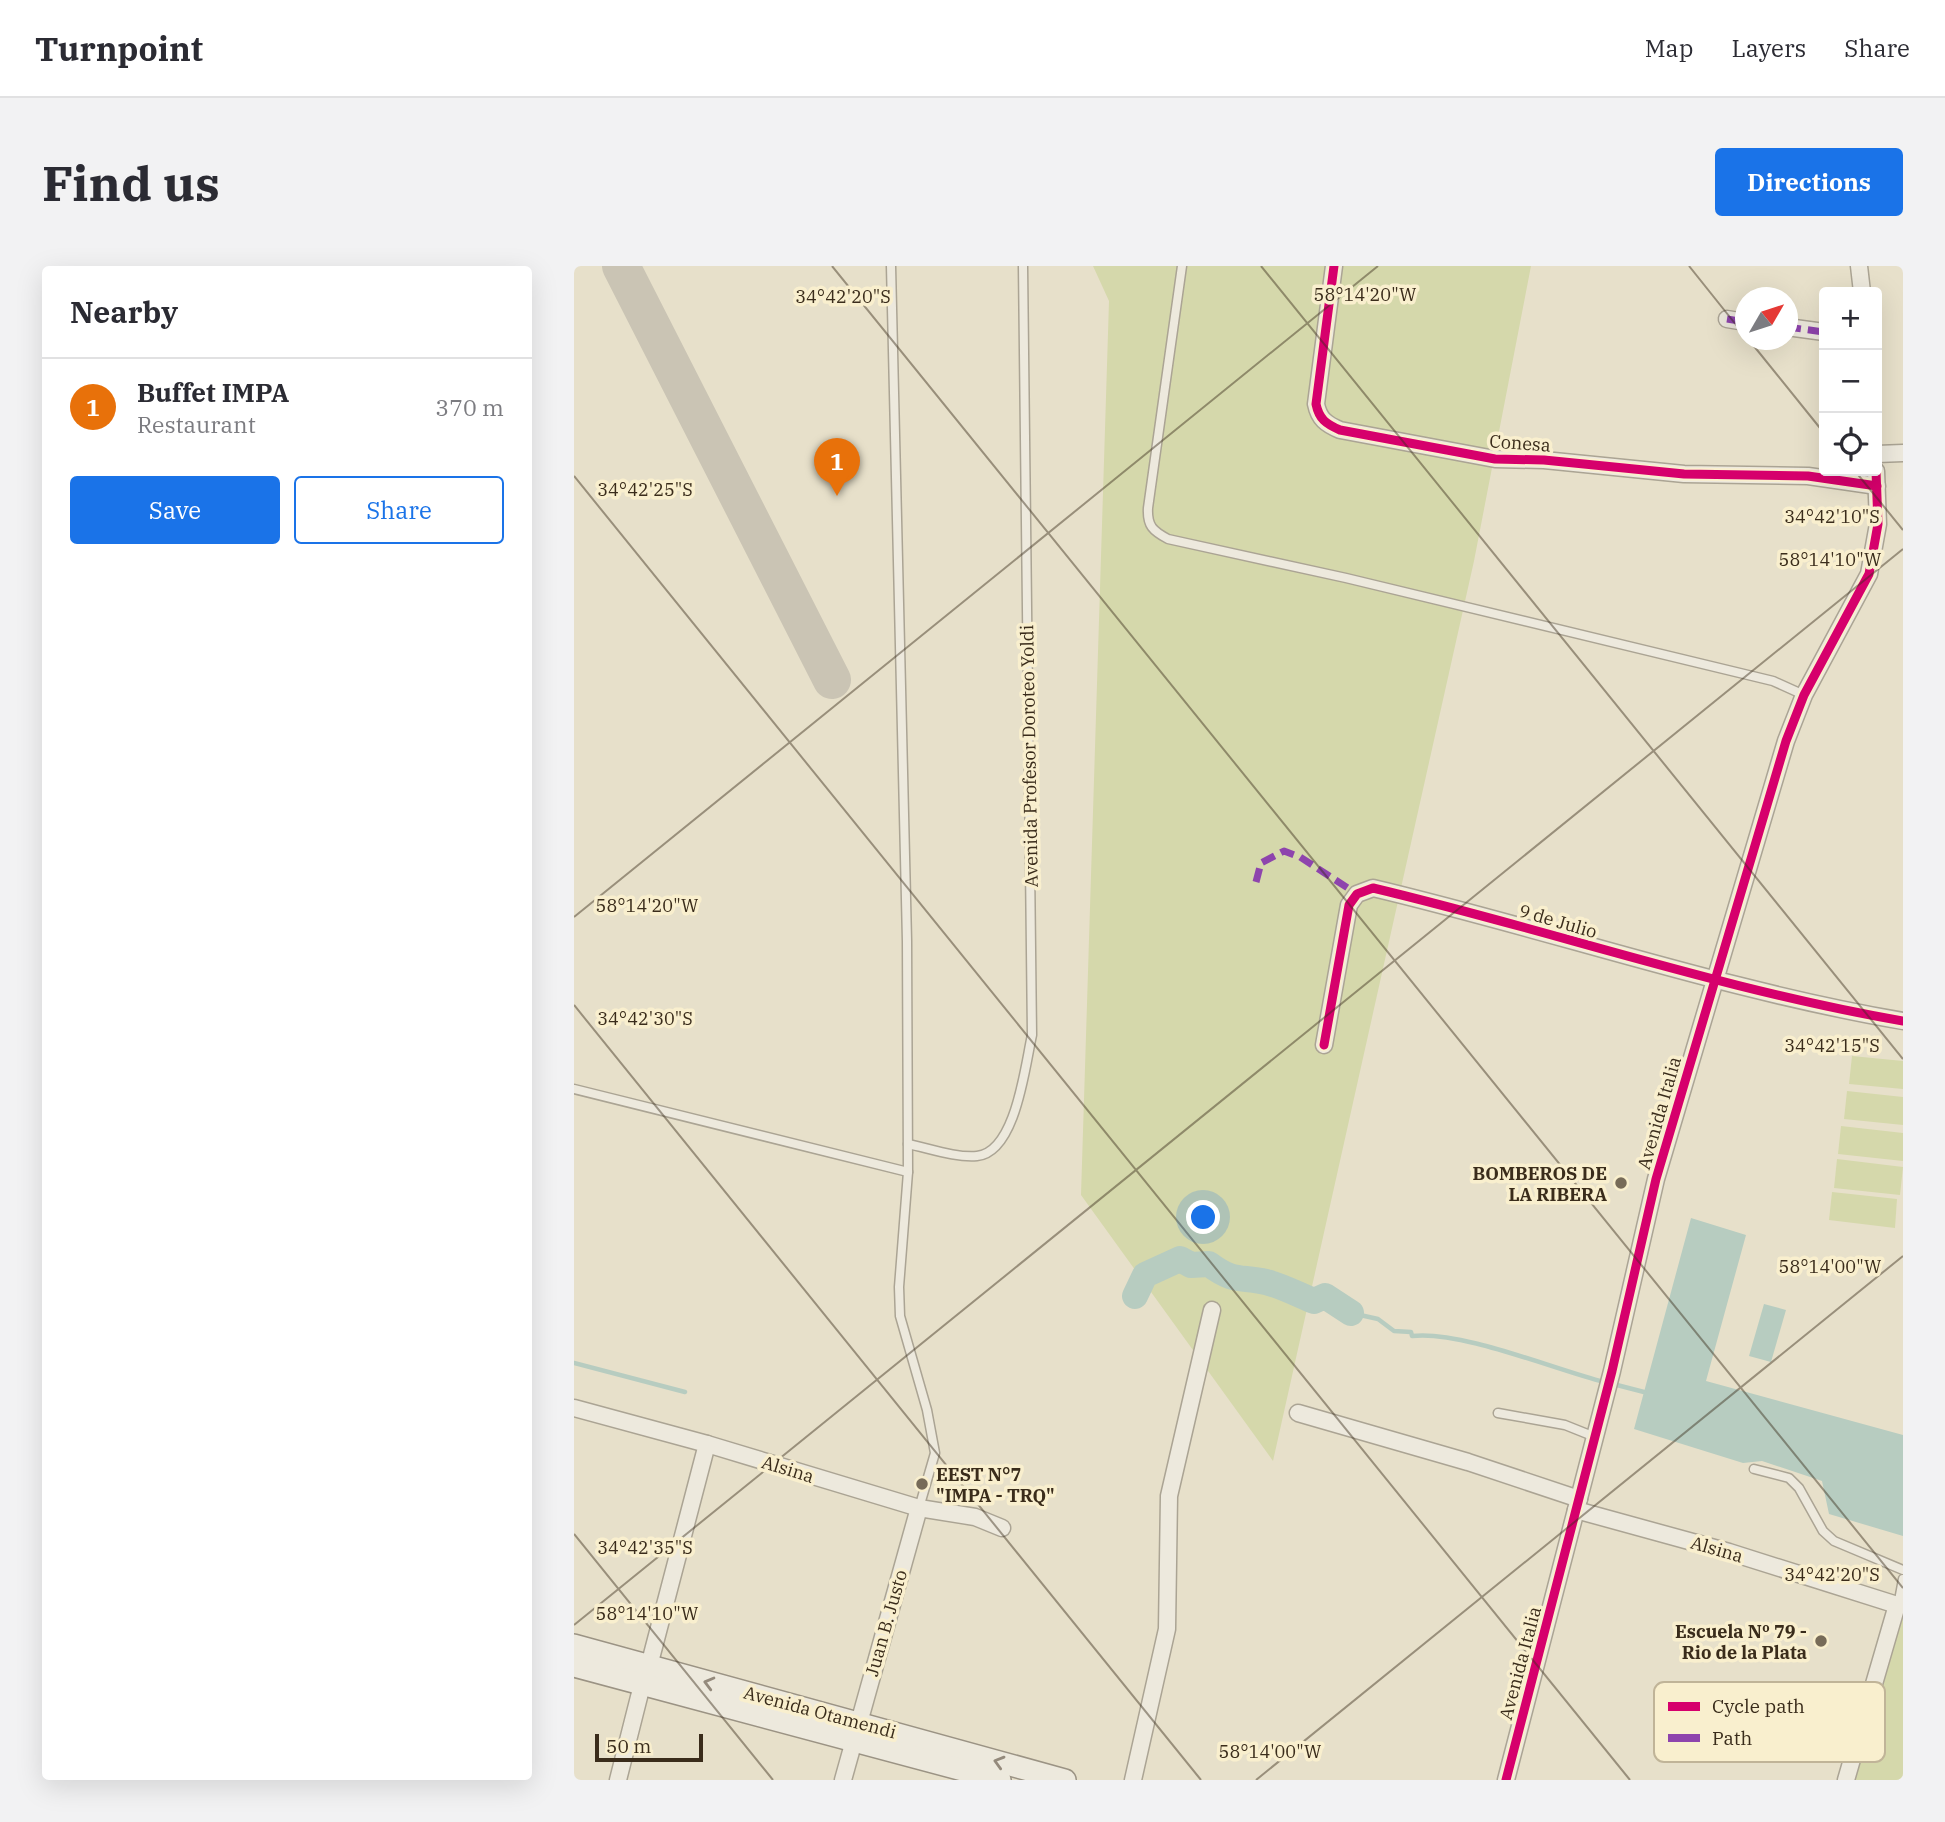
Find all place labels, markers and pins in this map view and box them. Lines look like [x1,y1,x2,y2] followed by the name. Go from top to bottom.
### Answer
[814,438,860,496] pin: 1
[1473,1162,1607,1206] place label: BOMBEROS DE LA RIBERA
[1613,1175,1629,1191] marker: BOMBEROS DE LA RIBERA
[936,1463,1055,1507] place label: EEST N°7 "IMPA - TRQ"
[914,1476,930,1492] marker: EEST N°7 "IMPA - TRQ"
[1675,1620,1807,1664] place label: Escuela Nº 79 - Rio de la Plata
[1813,1633,1829,1649] marker: Escuela Nº 79 - Rio de la Plata

